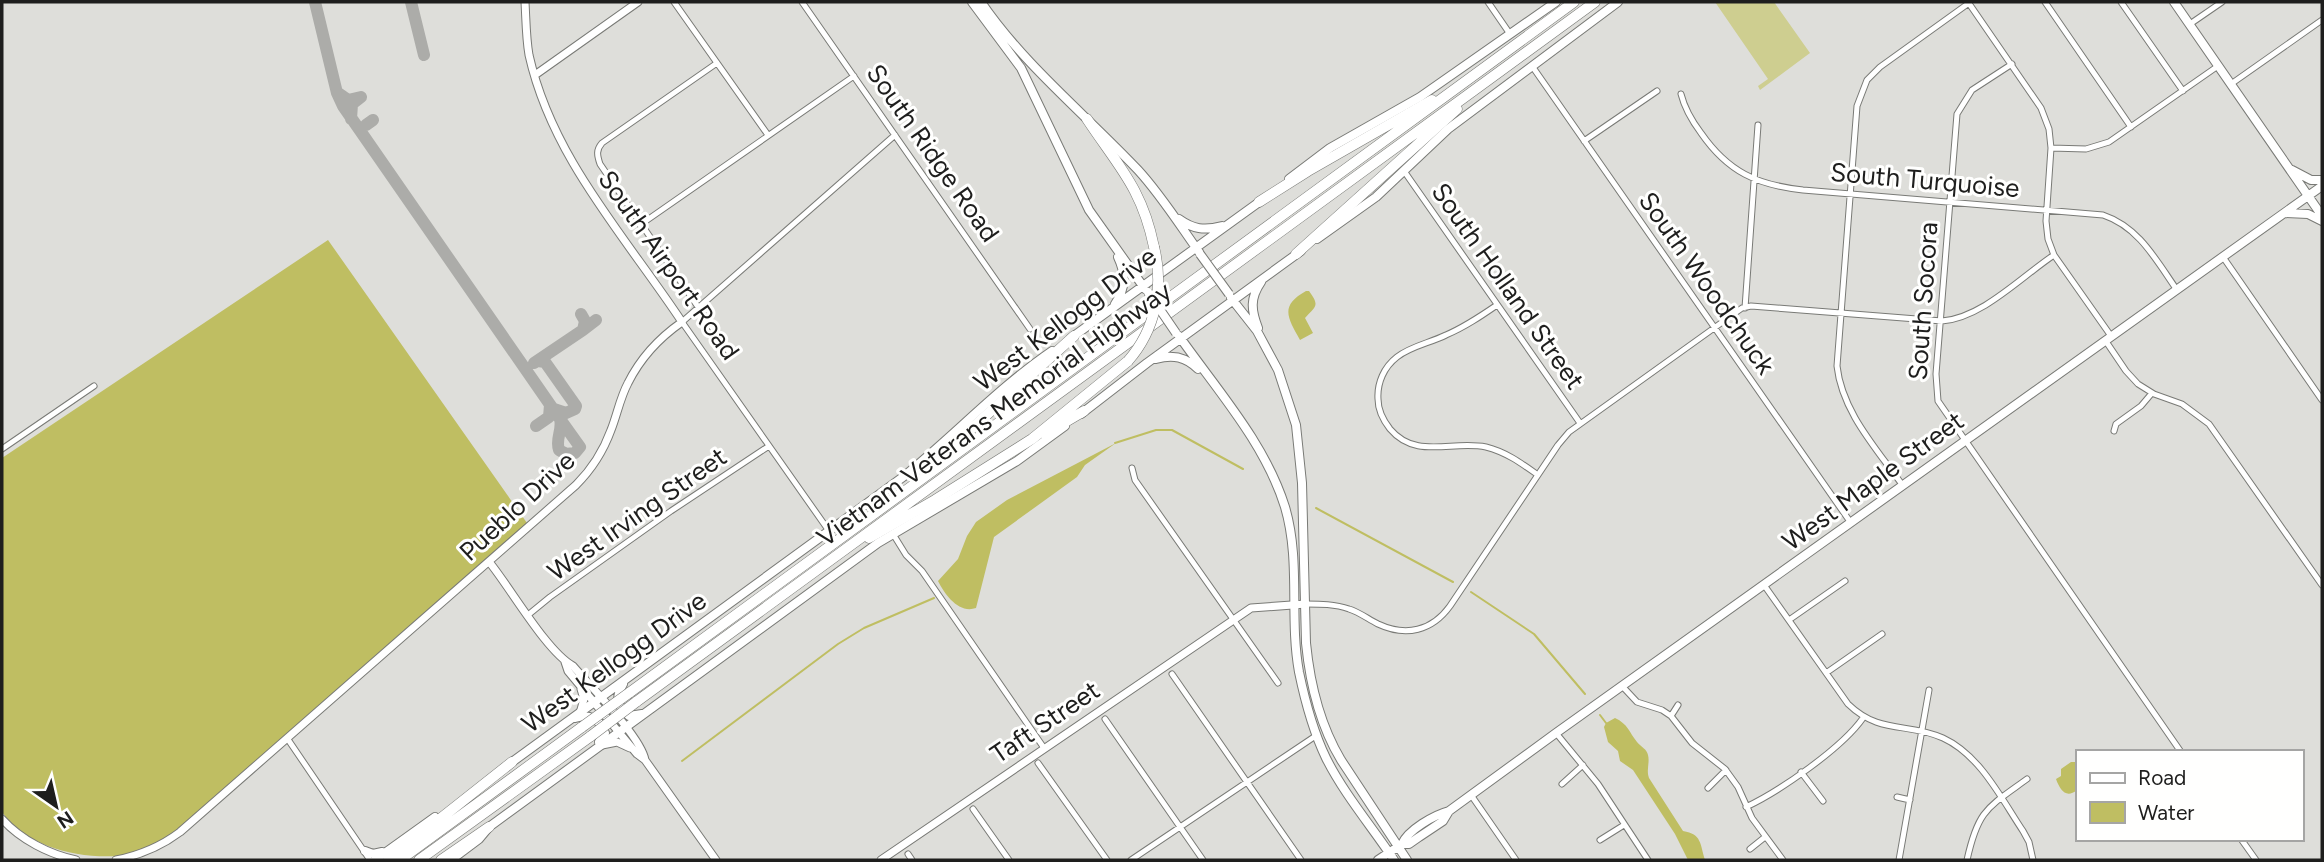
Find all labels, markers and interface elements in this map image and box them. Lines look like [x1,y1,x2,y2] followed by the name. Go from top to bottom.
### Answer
[860,58,1006,248] street label: South Ridge Road
[1829,156,2021,204] street label: South Turquoise
[592,164,746,366] street label: South Airport Road
[1425,177,1591,395] street label: South Holland Street
[1632,186,1782,381] street label: South Woodchuck
[1902,221,1944,381] street label: South Socora
[968,240,1162,398] street label: West Kellogg Drive
[811,274,1178,553] street label: Vietnam Veterans Memorial Highway
[1776,404,1970,557] street label: West Maple Street
[541,440,733,588] street label: West Irving Street
[453,444,581,568] street label: Pueblo Drive
[516,584,712,740] street label: West Kellogg Drive
[984,674,1106,770] street label: Taft Street
[2076,750,2303,841] legend
[2138,765,2186,790] text: Road
[21,771,91,841] north arrow
[2138,800,2194,825] text: Water
[53,806,78,833] text: N

